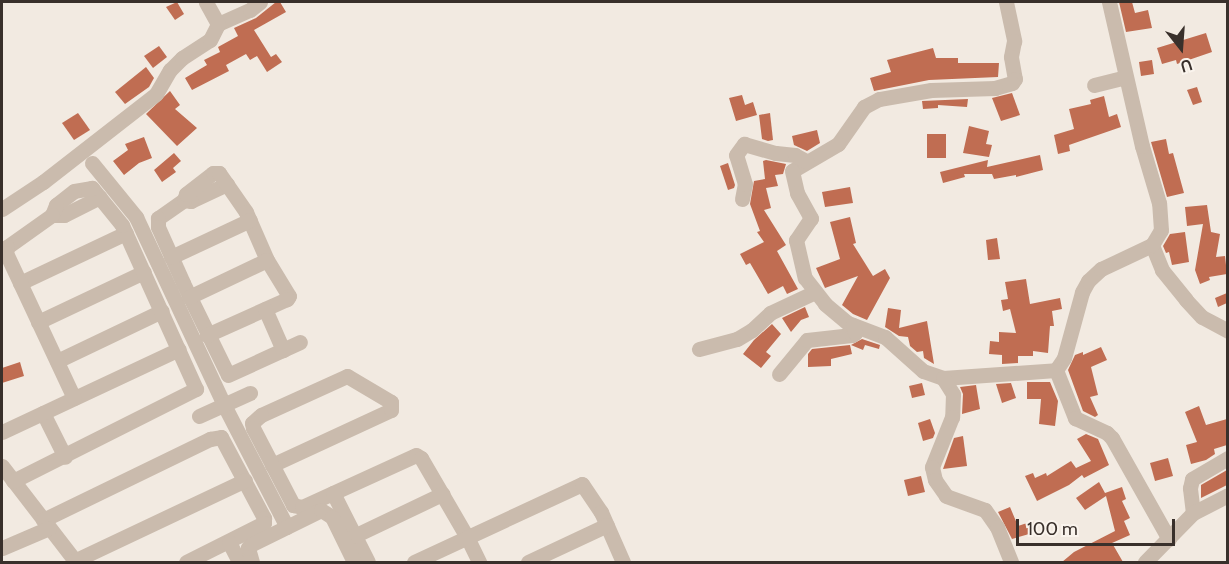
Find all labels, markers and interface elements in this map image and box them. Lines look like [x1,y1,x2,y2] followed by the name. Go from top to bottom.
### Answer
[1151,18,1211,78] north arrow
[1178,55,1195,76] text: U
[1019,507,1178,545] scale bar
[1027,518,1078,540] text: 100 m

